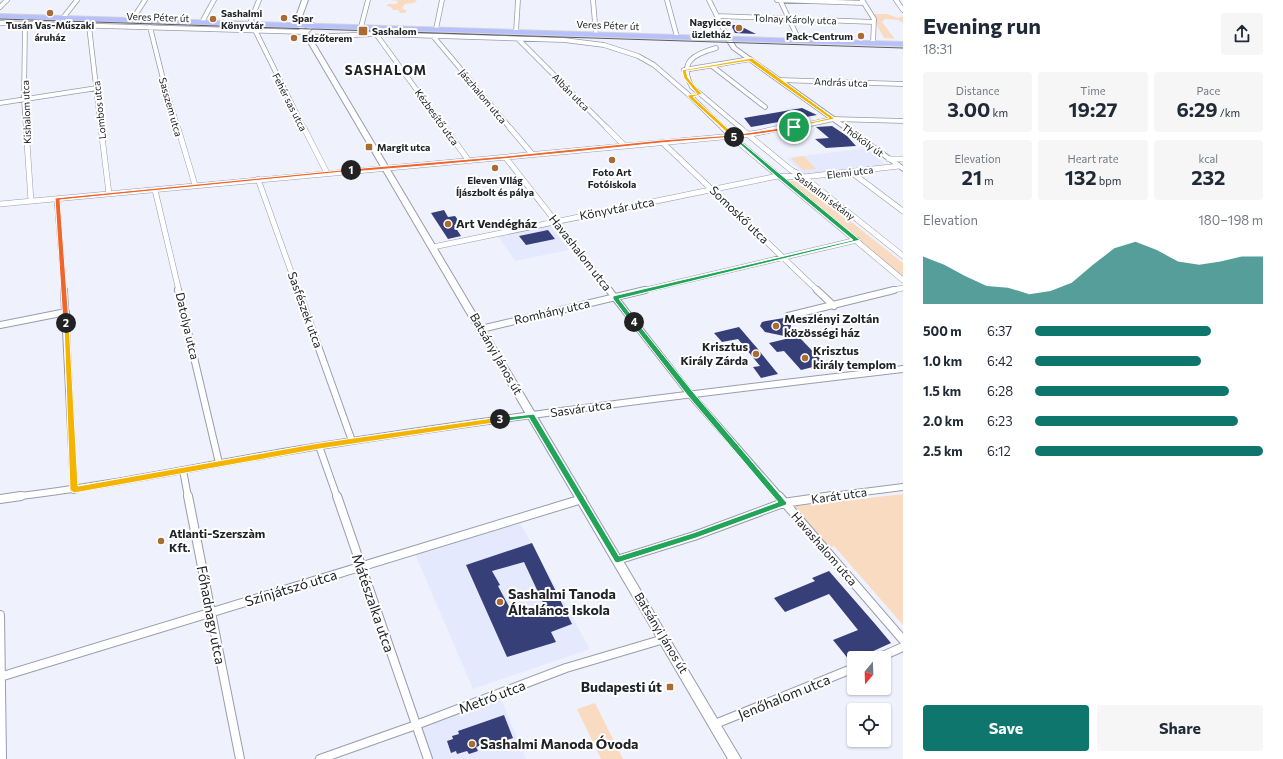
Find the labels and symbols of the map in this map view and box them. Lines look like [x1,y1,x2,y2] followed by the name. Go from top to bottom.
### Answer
[221,7,264,31] place label: Sashalmi Könyvtár
[45,8,55,18] marker: Tusán Vas-Műszaki áruház
[126,10,190,24] street label: Veres Péter út
[292,12,313,24] place label: Spar
[753,12,837,26] street label: Tolnay Károly utca
[279,13,289,23] marker: Spar
[208,14,218,24] marker: Sashalmi Könyvtár
[690,16,731,40] place label: Nagyicce üzletház
[576,18,640,32] street label: Veres Péter út
[6,19,95,43] place label: Tusán Vas-Műszaki áruház
[734,23,744,33] marker: Nagyicce üzletház
[357,25,369,37] marker: Sashalom
[372,25,417,37] place label: Sashalom
[786,30,853,42] place label: Pack-Centrum
[856,31,866,41] marker: Pack-Centrum
[302,32,353,44] place label: Edzőterem
[289,33,299,43] marker: Edzőterem
[345,62,427,78] district label: SASHALOM
[457,66,509,126] street label: Jászhalom utca
[270,71,310,133] street label: Fehér sas utca
[550,71,592,113] street label: Albán utca
[814,75,868,89] street label: András utca
[157,76,185,138] street label: Sasszem utca
[19,80,33,144] street label: Kishalom utca
[90,80,108,140] street label: Lombos utca
[413,87,461,147] street label: Kézbesítő utca
[777,110,811,144] pin
[840,121,886,159] street label: Thököly út
[724,127,744,147] pin: 5
[377,141,430,153] place label: Margit utca
[364,142,374,152] marker: Margit utca
[607,155,617,165] marker: Foto Art Fotóiskola
[341,160,361,180] pin: 1
[490,163,500,173] marker: Eleven VIlág Íjászbolt és pálya
[826,163,874,181] street label: Elemi utca
[588,166,636,190] place label: Foto Art Fotóiskola
[793,169,857,223] street label: Sashalmi sétány
[456,174,534,198] place label: Eleven VIlág Íjászbolt és pálya
[707,183,772,246] street label: Somoskő utca
[578,194,655,222] street label: Könyvtár utca
[547,212,615,293] street label: Havashalom utca
[456,216,537,230] place label: Art Vendégház
[443,219,453,229] marker: Art Vendégház
[286,270,326,350] street label: Sasfészek utca
[173,291,203,361] street label: Datolya utca
[512,296,591,327] street label: Romhány utca
[467,310,526,397] street label: Batsányi János út
[784,311,879,339] place label: Meszlényi Zoltán közösségi ház
[624,312,644,332] pin: 4
[56,313,76,333] pin: 2
[771,321,781,331] marker: Meszlényi Zoltán közösségi ház
[680,339,748,367] place label: Krisztus Király Zárda
[813,343,896,371] place label: Krisztus király templom
[751,349,761,359] marker: Krisztus Király Zárda
[800,353,810,363] marker: Krisztus király templom
[549,397,612,419] street label: Sasvár utca
[490,409,510,429] pin: 3
[810,484,868,506] street label: Karát utca
[789,509,860,588] street label: Havashalom utca
[169,526,265,554] place label: Atlanti-Szerszàm Kft.
[156,536,166,546] marker: Atlanti-Szerszàm Kft.
[349,551,398,654] street label: Mátészalka utca
[194,564,229,666] street label: Főhadnagy utca
[243,565,339,610] street label: Színjátszó utca
[508,585,616,618] place label: Sashalmi Tanoda Általános Iskola
[631,589,692,676] street label: Batsányi János út
[495,597,505,607] marker: Sashalmi Tanoda Általános Iskola
[847,651,891,695] north arrow
[735,670,832,723] street label: Jenőhalom utca
[456,676,528,717] street label: Metró utca
[581,678,662,695] place label: Budapesti út
[665,682,675,692] marker: Budapesti út
[480,735,638,752] place label: Sashalmi Manoda Óvoda
[467,739,477,749] marker: Sashalmi Manoda Óvoda

